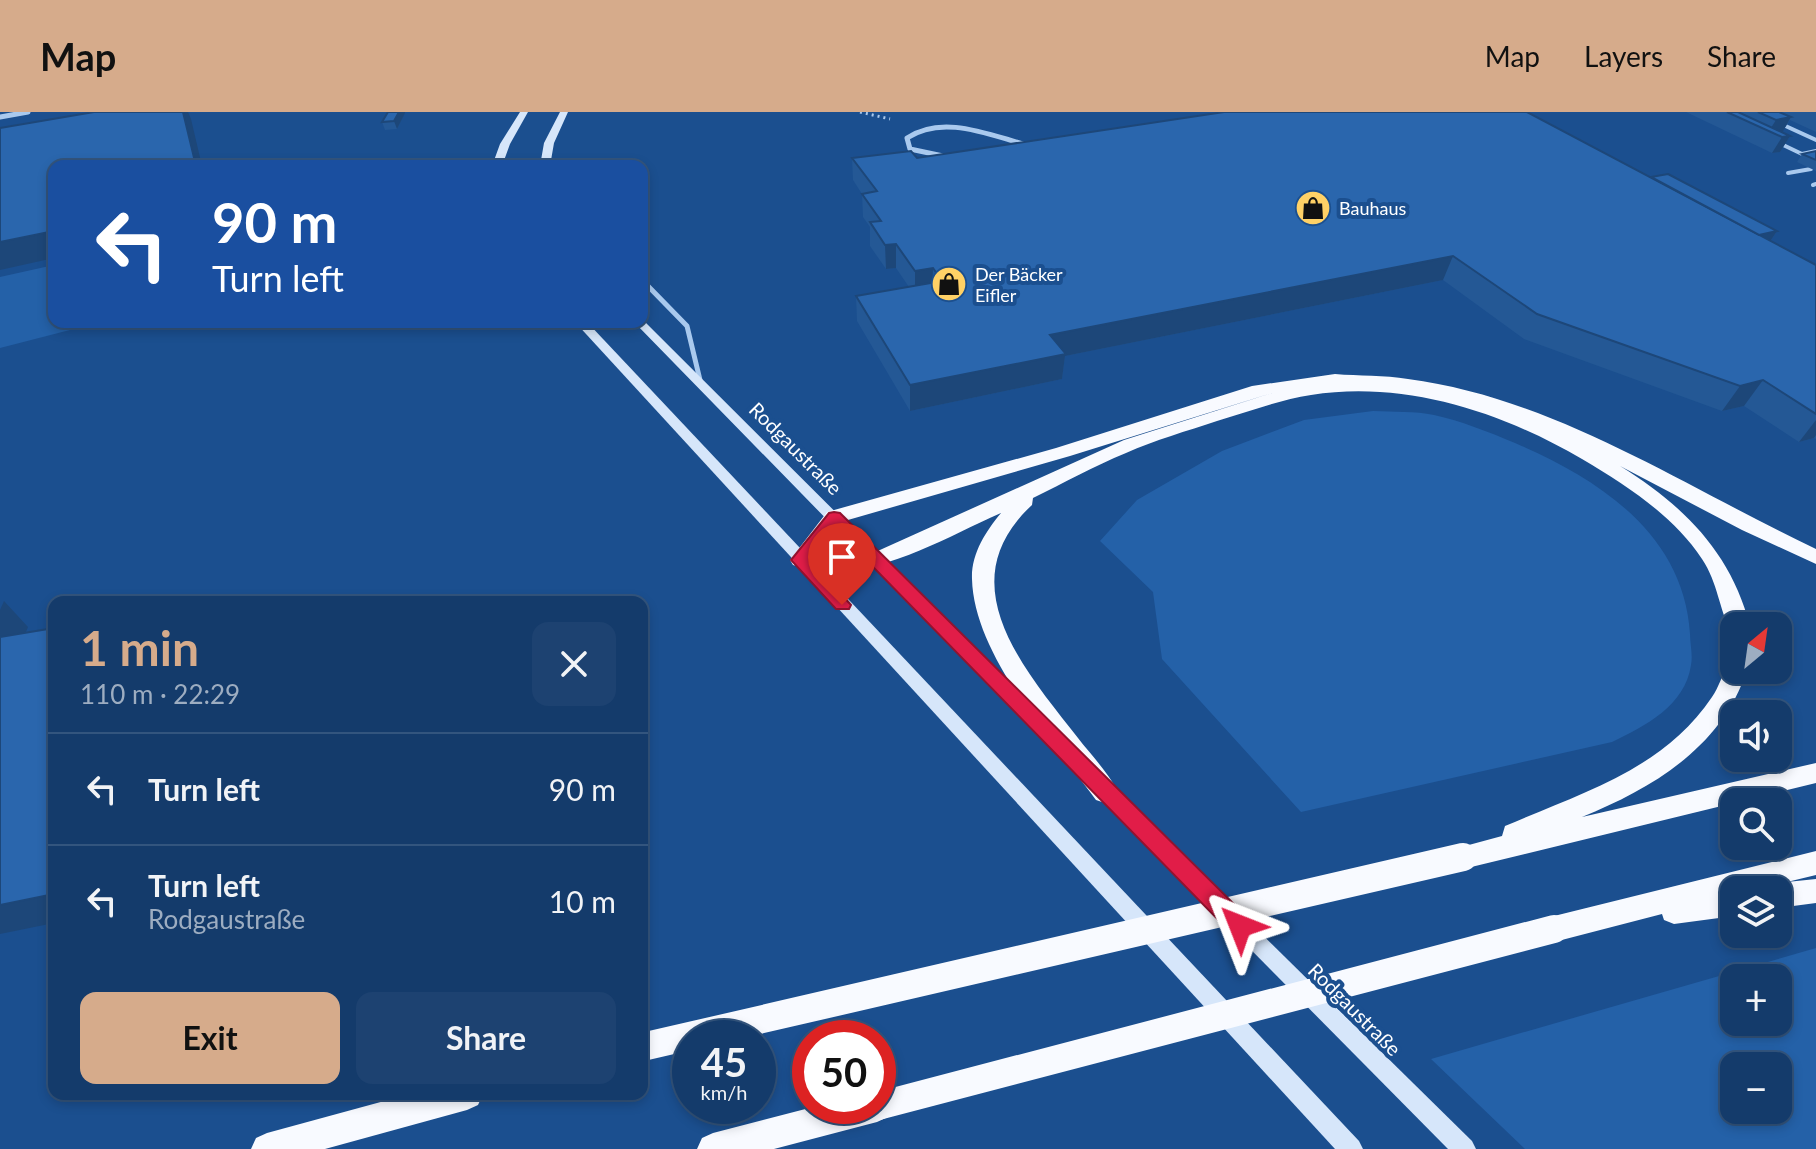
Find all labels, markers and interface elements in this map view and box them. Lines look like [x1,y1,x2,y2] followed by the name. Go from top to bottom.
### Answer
[40,33,116,79] text: Map
[1485,39,1540,73] text: Map
[1584,39,1663,73] text: Layers
[1707,39,1776,73] text: Share
[212,188,337,255] text: 90 m
[1294,189,1332,227] shop icon: Bauhaus
[80,192,184,296] icon: left
[1339,197,1406,219] place label: Bauhaus
[212,256,344,300] text: Turn left
[975,263,1063,306] place label: Der Bäcker Eifler
[930,265,968,303] shop icon: Der Bäcker Eifler
[745,397,847,499] street label: Rodgaustraße
[808,523,876,605] pin
[820,535,864,579] icon: arrive
[1720,612,1792,684] north arrow
[1720,612,1792,1124] map controls
[80,619,199,676] text: 1 min
[532,622,616,706] button: close
[80,678,240,710] text: 110 m · 22:29
[1720,700,1792,772] button: sound
[80,767,124,811] icon: left
[148,771,260,807] text: Turn left
[549,771,616,807] text: 90 m
[1720,788,1792,860] button: search
[148,867,260,903] text: Turn left
[1720,876,1792,948] button: layers
[80,879,124,923] icon: left
[549,883,616,919] text: 10 m
[1198,884,1282,968] position arrow
[148,903,305,935] text: Rodgaustraße
[1304,958,1406,1060] street label: Rodgaustraße
[1720,964,1792,1036] button: +
[80,992,340,1084] button: Exit
[356,992,616,1084] button: Share
[792,1020,896,1124] speed limit sign: 50
[701,1038,747,1086] text: 45
[1720,1052,1792,1124] button: −
[701,1080,747,1104] text: km/h

